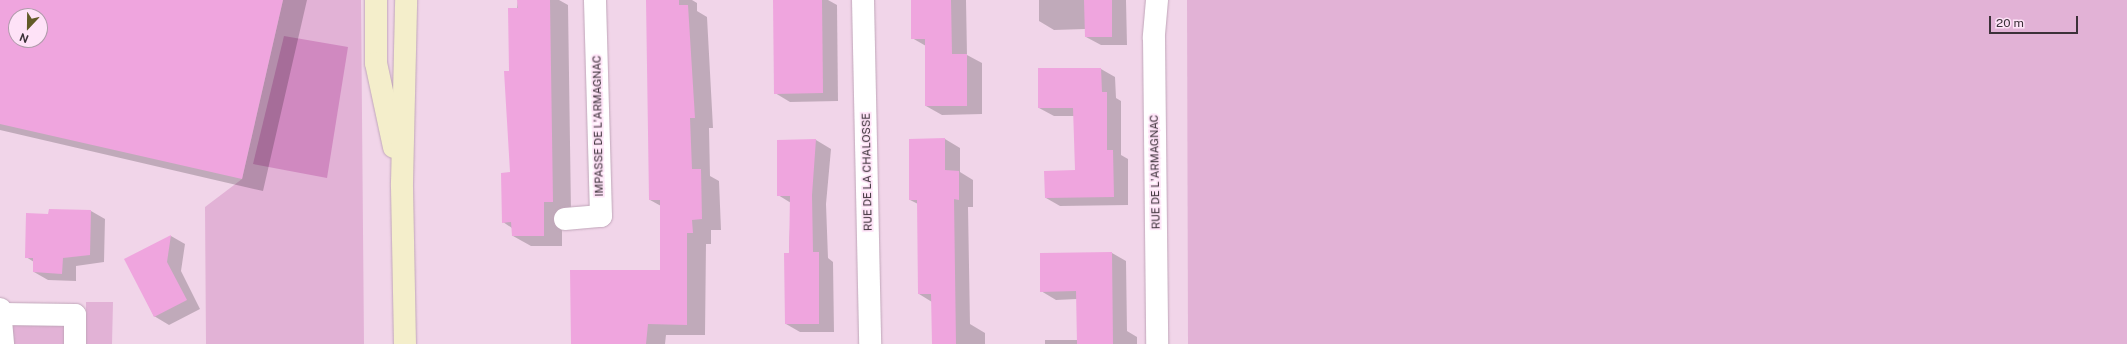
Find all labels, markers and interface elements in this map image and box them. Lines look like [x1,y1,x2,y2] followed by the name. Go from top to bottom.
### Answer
[8,8,48,48] north arrow
[1991,8,2080,34] scale bar
[1996,16,2024,30] text: 20 m
[18,31,30,45] text: N
[590,55,606,197] street label: IMPASSE DE L'ARMAGNAC
[859,113,875,231] street label: RUE DE LA CHALOSSE
[1147,115,1163,229] street label: RUE DE L'ARMAGNAC

